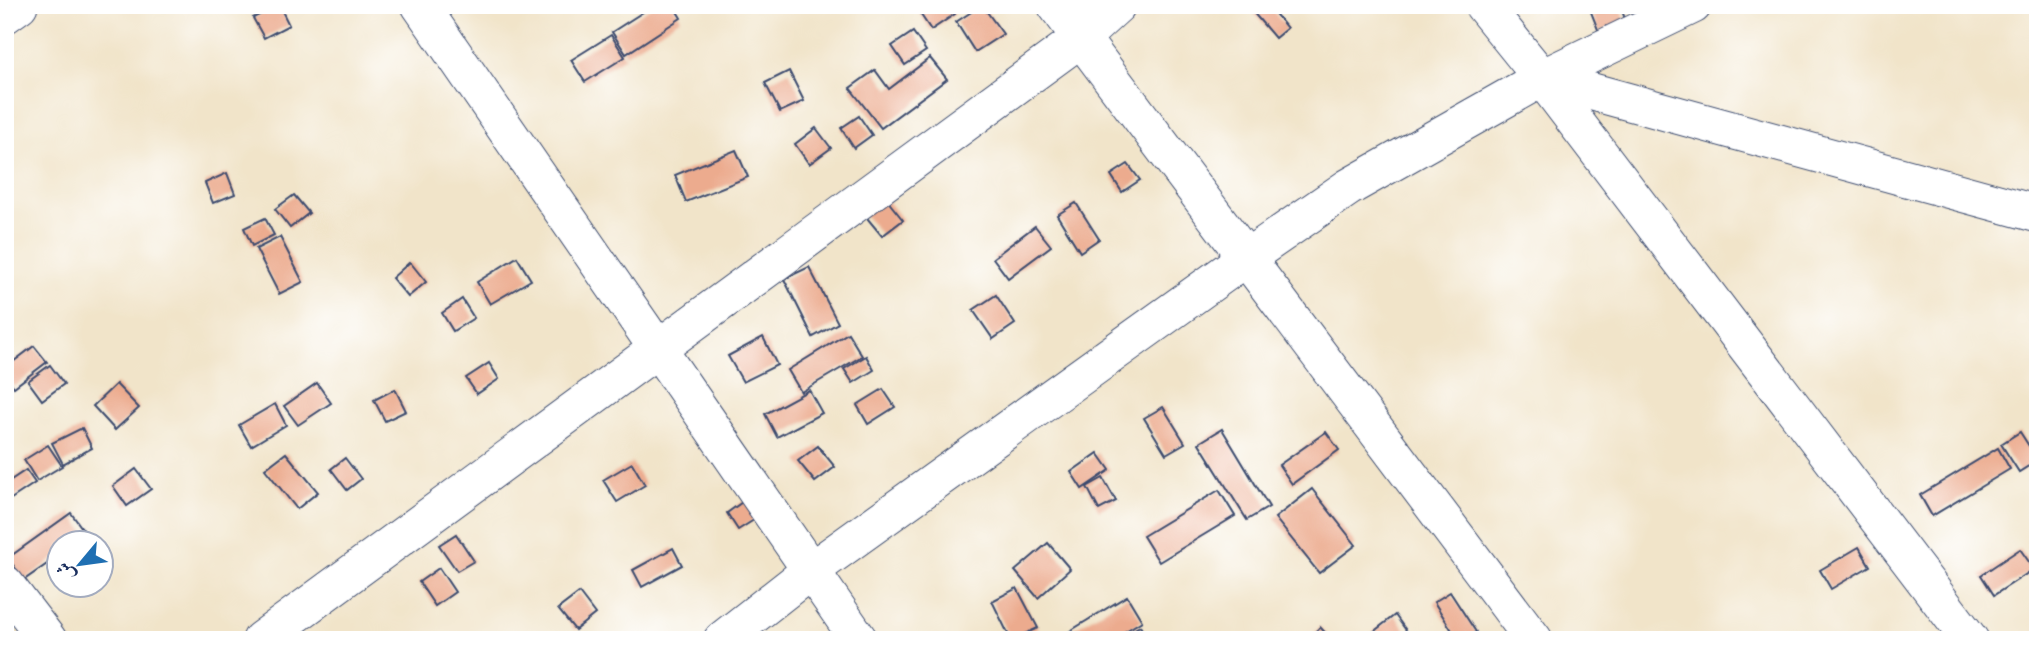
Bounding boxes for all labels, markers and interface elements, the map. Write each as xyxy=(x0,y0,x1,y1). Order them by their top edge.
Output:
north arrow xyxy=(46,530,116,600)
text: ش xyxy=(50,558,81,586)

